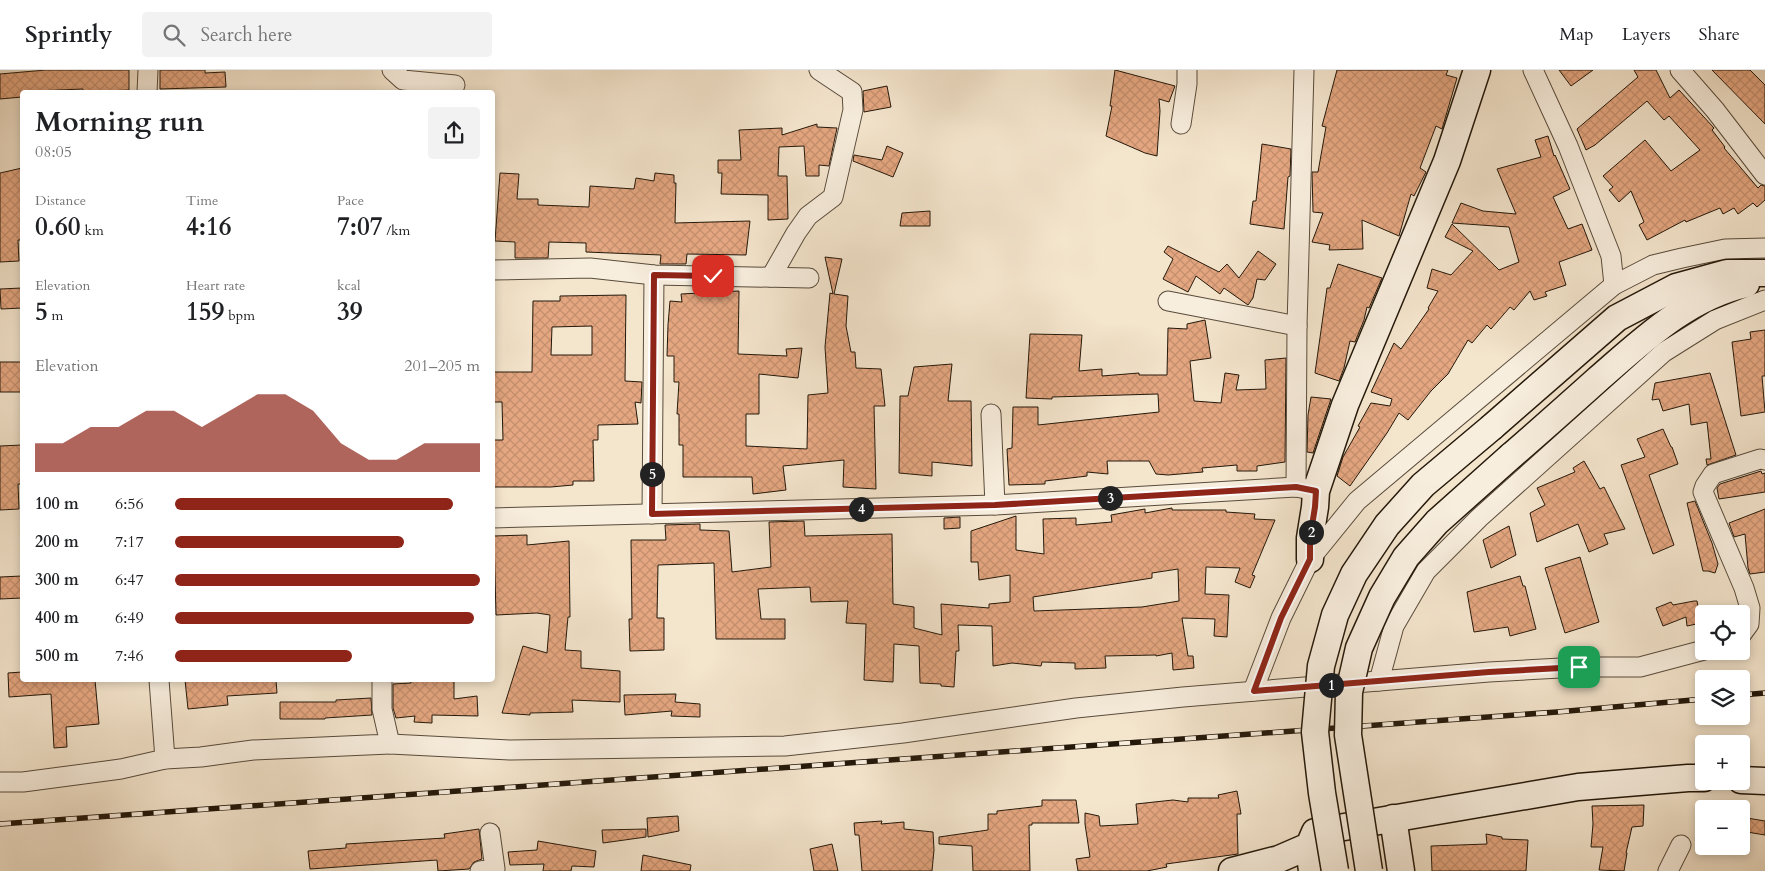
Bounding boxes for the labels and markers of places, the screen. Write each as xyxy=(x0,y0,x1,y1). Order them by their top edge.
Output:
pin xyxy=(692,255,734,297)
pin: 5 xyxy=(640,462,664,486)
pin: 3 xyxy=(1098,486,1122,510)
pin: 4 xyxy=(848,496,874,522)
pin: 2 xyxy=(1298,520,1324,544)
pin xyxy=(1558,646,1600,688)
pin: 1 xyxy=(1318,672,1344,698)

